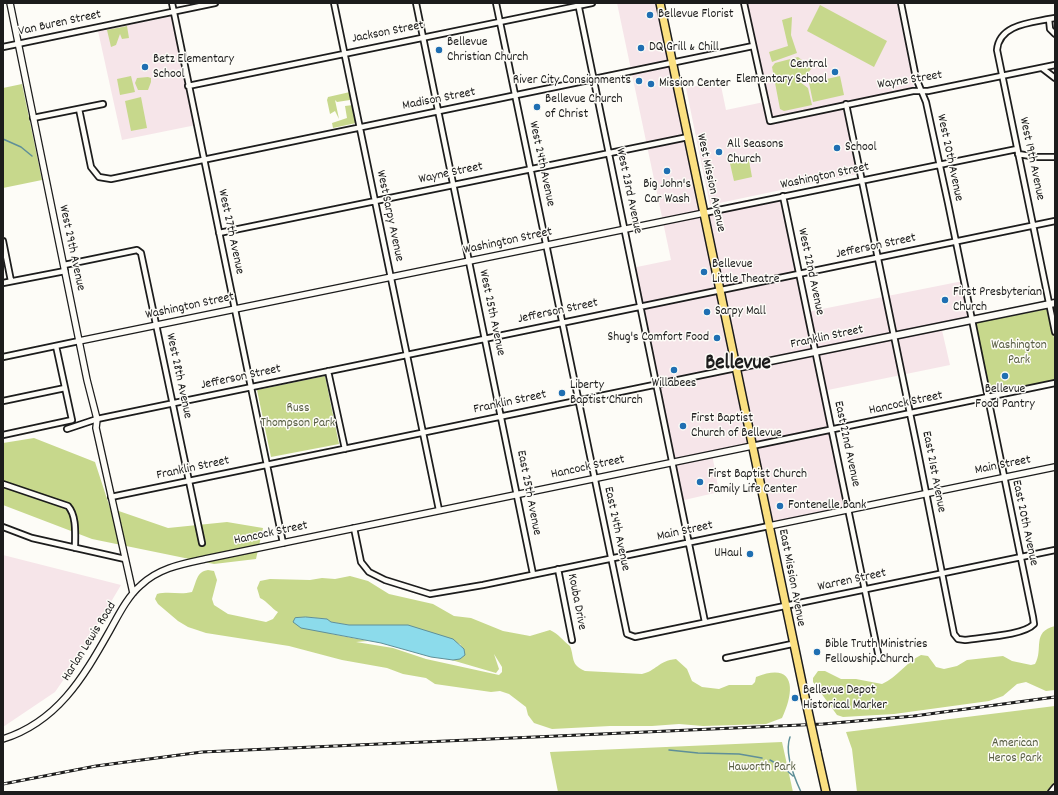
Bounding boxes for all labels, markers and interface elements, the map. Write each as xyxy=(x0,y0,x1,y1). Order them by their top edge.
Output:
place label: Bellevue Florist xyxy=(658,7,734,23)
street label: Van Buren Street xyxy=(17,8,103,40)
marker: Bellevue Florist xyxy=(645,10,655,20)
street label: Jackson Street xyxy=(351,18,425,48)
place label: Bellevue Christian Church xyxy=(447,35,528,66)
place label: DQ Grill & Chill xyxy=(649,40,719,56)
marker: DQ Grill & Chill xyxy=(636,43,646,53)
marker: Bellevue Christian Church xyxy=(434,45,444,55)
place label: Betz Elementary School xyxy=(153,52,234,83)
place label: Central Elementary School xyxy=(736,57,827,88)
marker: Betz Elementary School xyxy=(140,62,150,72)
marker: Central Elementary School xyxy=(830,67,840,77)
street label: Wayne Street xyxy=(877,68,943,94)
place label: River City Consignments xyxy=(513,73,631,89)
marker: River City Consignments xyxy=(634,76,644,86)
place label: Mission Center xyxy=(659,76,731,92)
marker: Mission Center xyxy=(646,79,656,89)
street label: Madison Street xyxy=(401,85,477,115)
place label: Bellevue Church of Christ xyxy=(545,92,622,123)
marker: Bellevue Church of Christ xyxy=(532,102,542,112)
street label: West 20th Avenue xyxy=(932,113,966,203)
street label: West 19th Avenue xyxy=(1015,116,1047,202)
street label: West 24th Avenue xyxy=(524,120,558,208)
street label: West Mission Avenue xyxy=(692,132,728,234)
place label: All Seasons Church xyxy=(727,137,784,168)
place label: School xyxy=(845,140,877,156)
marker: School xyxy=(832,143,842,153)
street label: West 23rd Avenue xyxy=(611,147,645,235)
marker: All Seasons Church xyxy=(714,147,724,157)
street label: Wayne Street xyxy=(418,160,484,188)
street label: Washington Street xyxy=(779,160,871,194)
marker: Big John's Car Wash xyxy=(662,166,672,176)
street label: West Sarpy Avenue xyxy=(372,169,406,263)
place label: Big John's Car Wash xyxy=(643,177,691,208)
street label: West 27th Avenue xyxy=(213,188,247,276)
street label: West 29th Avenue xyxy=(54,204,88,292)
street label: Washington Street xyxy=(462,225,554,259)
street label: West 22nd Avenue xyxy=(793,227,827,317)
street label: Jefferson Street xyxy=(834,231,918,263)
place label: Bellevue Little Theatre xyxy=(712,257,779,288)
marker: Bellevue Little Theatre xyxy=(699,267,709,277)
street label: West 25th Avenue xyxy=(474,269,508,357)
place label: First Presbyterian Church xyxy=(953,285,1042,316)
street label: Washington Street xyxy=(144,290,236,324)
marker: First Presbyterian Church xyxy=(940,295,950,305)
street label: Jefferson Street xyxy=(516,296,600,328)
place label: Sarpy Mall xyxy=(715,304,766,320)
marker: Sarpy Mall xyxy=(702,307,712,317)
street label: Franklin Street xyxy=(789,323,865,353)
place label: Shug's Comfort Food xyxy=(607,330,709,346)
street label: West 28th Avenue xyxy=(161,332,195,420)
marker: Shug's Comfort Food xyxy=(712,333,722,343)
park label: Washington Park xyxy=(991,338,1047,369)
district label: Bellevue xyxy=(705,352,771,378)
street label: Jefferson Street xyxy=(199,362,283,394)
marker: Willabees xyxy=(669,365,679,375)
marker: Bellevue Food Pantry xyxy=(1000,371,1010,381)
place label: Willabees xyxy=(652,376,696,392)
place label: Liberty Baptist Church xyxy=(570,378,643,409)
place label: Bellevue Food Pantry xyxy=(975,382,1035,413)
street label: Franklin Street xyxy=(472,388,548,418)
marker: Liberty Baptist Church xyxy=(557,388,567,398)
street label: Hancock Street xyxy=(868,389,944,419)
street label: East 22nd Avenue xyxy=(829,400,863,488)
park label: Russ Thompson Park xyxy=(261,401,335,432)
place label: First Baptist Church of Bellevue xyxy=(691,411,782,442)
marker: First Baptist Church of Bellevue xyxy=(678,421,688,431)
street label: East 21st Avenue xyxy=(917,430,949,514)
street label: East 25th Avenue xyxy=(512,449,544,537)
street label: Hancock Street xyxy=(550,453,626,483)
street label: Main Street xyxy=(974,453,1032,479)
street label: Franklin Street xyxy=(155,454,231,484)
place label: First Baptist Church Family Life Center xyxy=(708,467,807,498)
marker: First Baptist Church Family Life Center xyxy=(695,477,705,487)
street label: East 20th Avenue xyxy=(1007,479,1041,567)
street label: East 24th Avenue xyxy=(599,486,633,572)
place label: Fontenelle Bank xyxy=(788,498,866,514)
marker: Fontenelle Bank xyxy=(775,501,785,511)
street label: Main Street xyxy=(656,518,714,546)
street label: Hancock Street xyxy=(233,519,309,549)
street label: East Mission Avenue xyxy=(774,528,808,628)
place label: UHaul xyxy=(714,546,742,562)
marker: UHaul xyxy=(745,549,755,559)
street label: Warren Street xyxy=(816,566,888,596)
street label: Kouba Drive xyxy=(563,572,589,632)
street label: Harlan Lewis Road xyxy=(59,600,121,684)
place label: Bible Truth Ministries Fellowship Church xyxy=(825,637,927,668)
marker: Bible Truth Ministries Fellowship Church xyxy=(812,647,822,657)
place label: Bellevue Depot Historical Marker xyxy=(803,683,887,714)
marker: Bellevue Depot Historical Marker xyxy=(790,693,800,703)
park label: American Heros Park xyxy=(988,736,1042,767)
park label: Haworth Park xyxy=(728,760,796,776)

